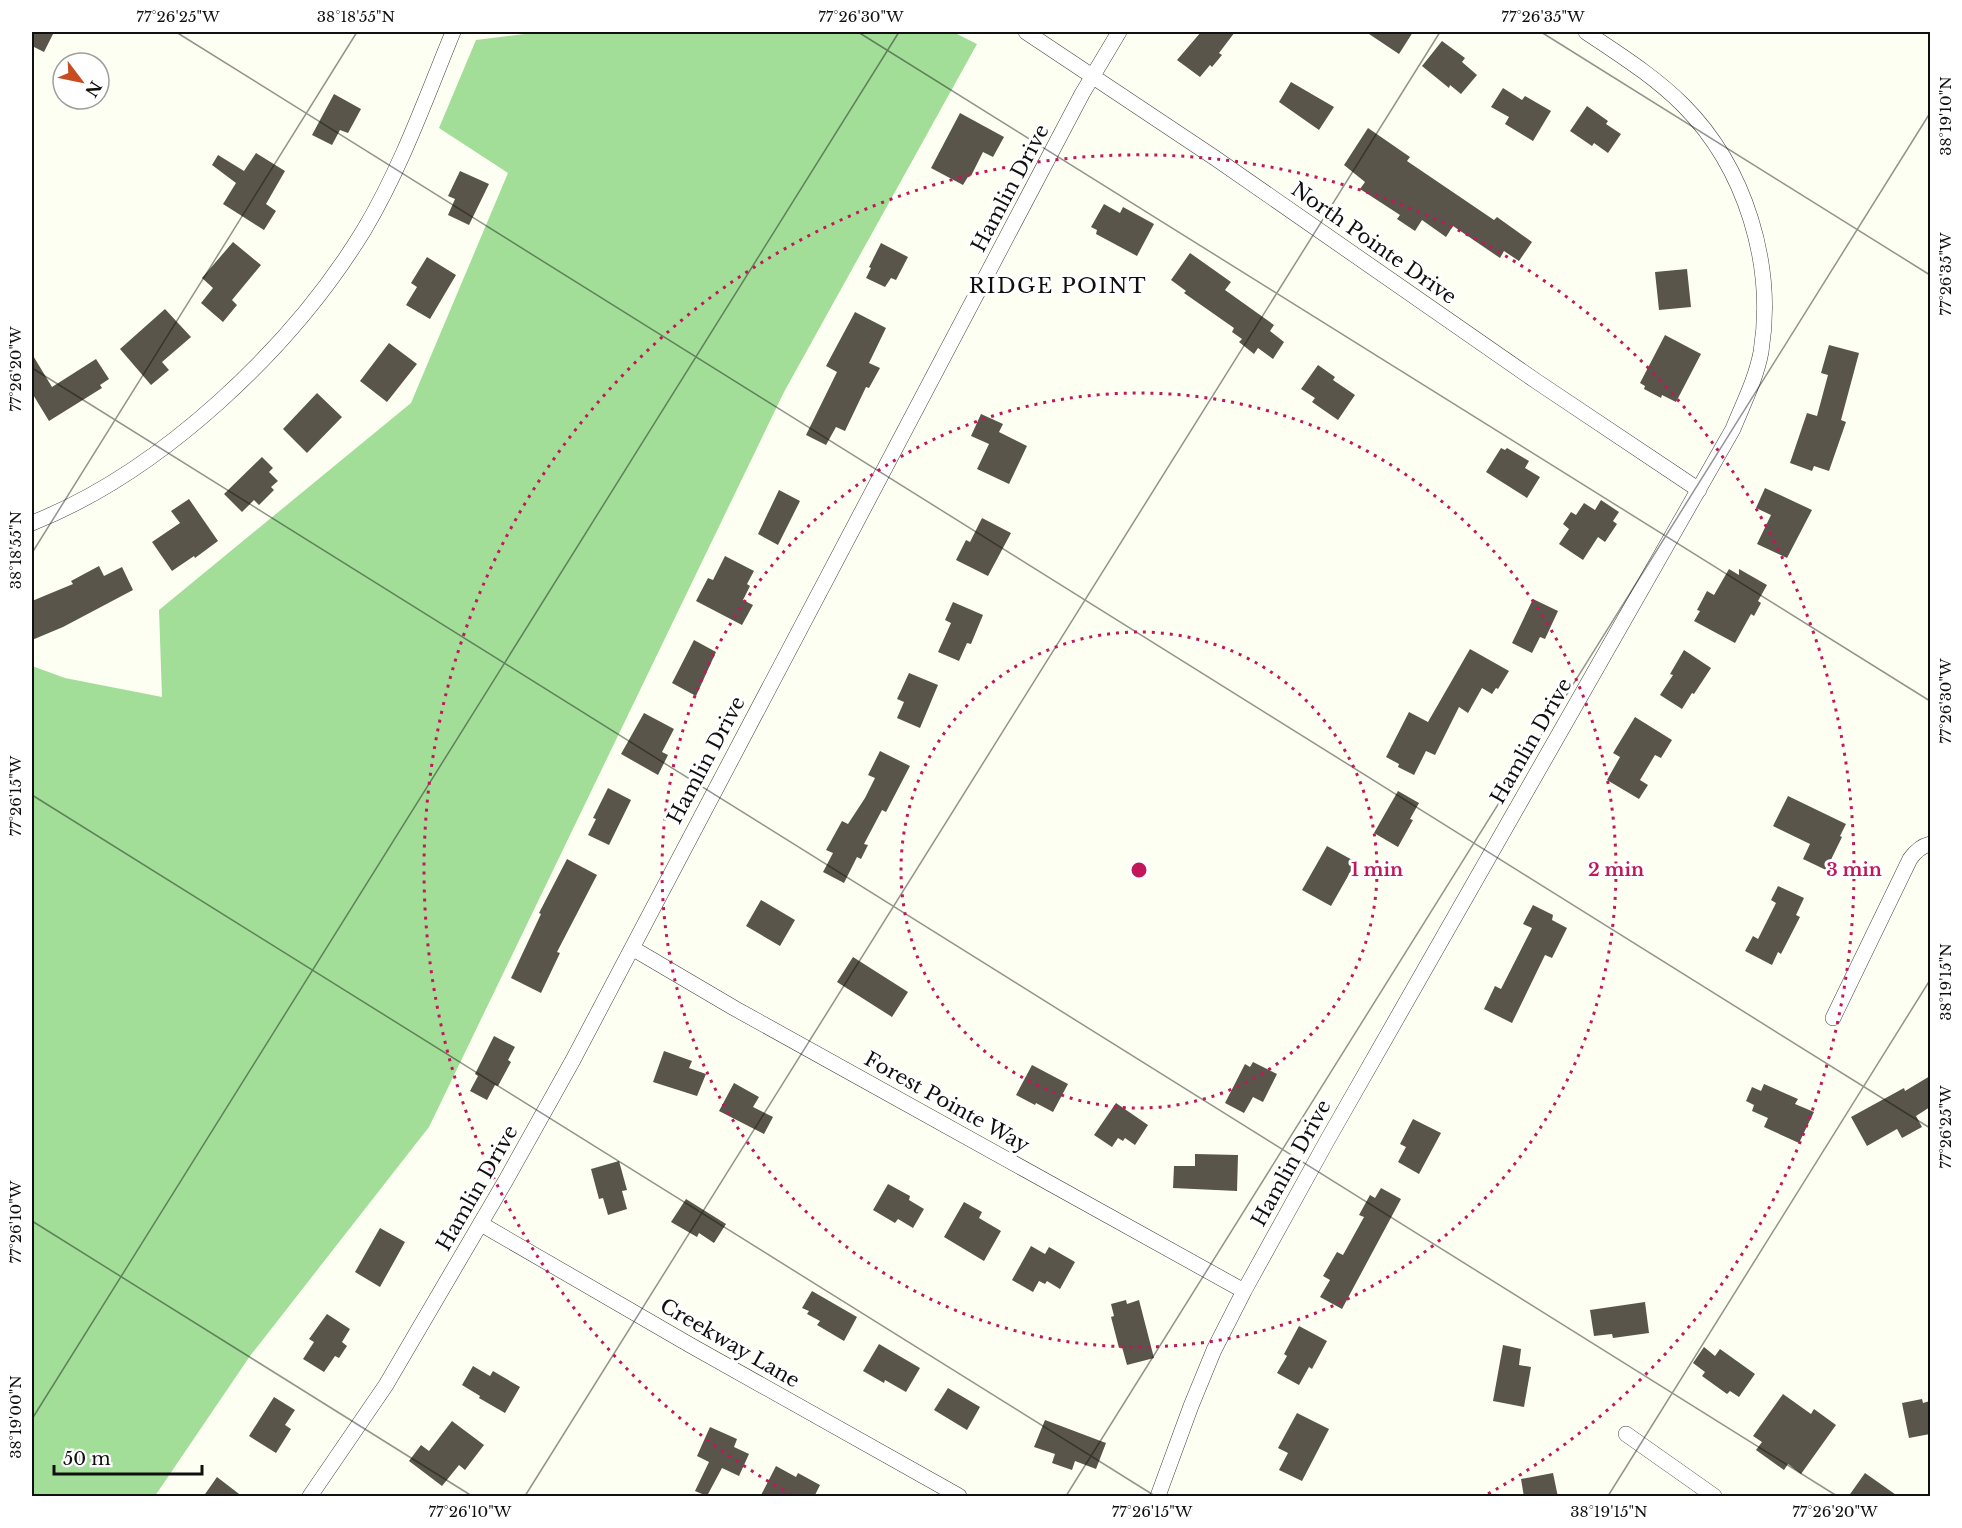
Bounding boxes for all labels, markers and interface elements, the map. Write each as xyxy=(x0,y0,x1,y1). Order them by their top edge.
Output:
text: 77°26'25"W xyxy=(136,7,220,26)
text: 38°18'55"N xyxy=(317,7,395,26)
text: 77°26'30"W xyxy=(818,7,904,26)
text: 77°26'35"W xyxy=(1501,7,1585,26)
north arrow xyxy=(51,51,111,111)
text: 38°19'10"N xyxy=(1936,76,1955,156)
text: N xyxy=(81,77,106,101)
street label: Hamlin Drive xyxy=(966,120,1054,256)
street label: North Pointe Drive xyxy=(1287,177,1461,309)
text: 77°26'35"W xyxy=(1936,232,1955,316)
district label: RIDGE POINT xyxy=(969,273,1147,299)
text: 77°26'20"W xyxy=(6,326,25,412)
text: 38°18'55"N xyxy=(6,511,25,589)
text: 77°26'30"W xyxy=(1936,658,1955,744)
street label: Hamlin Drive xyxy=(1485,674,1577,808)
street label: Hamlin Drive xyxy=(662,692,750,828)
text: 77°26'15"W xyxy=(6,755,25,836)
text: 1 min xyxy=(1351,859,1403,881)
text: 2 min xyxy=(1588,859,1644,881)
text: 3 min xyxy=(1826,859,1882,881)
centre of rings xyxy=(1129,860,1149,880)
text: 38°19'15"N xyxy=(1936,943,1955,1021)
street label: Forest Pointe Way xyxy=(860,1047,1034,1157)
text: 77°26'25"W xyxy=(1936,1085,1955,1169)
street label: Hamlin Drive xyxy=(1246,1096,1336,1230)
street label: Hamlin Drive xyxy=(431,1121,523,1255)
text: 77°26'10"W xyxy=(6,1180,25,1263)
street label: Creekway Lane xyxy=(656,1293,804,1393)
text: 38°19'00"N xyxy=(6,1375,25,1459)
scale bar xyxy=(54,1438,202,1476)
text: 50 m xyxy=(63,1448,111,1470)
text: 77°26'10"W xyxy=(429,1502,512,1521)
text: 77°26'15"W xyxy=(1112,1502,1193,1521)
text: 38°19'15"N xyxy=(1570,1502,1648,1521)
text: 77°26'20"W xyxy=(1792,1502,1878,1521)

